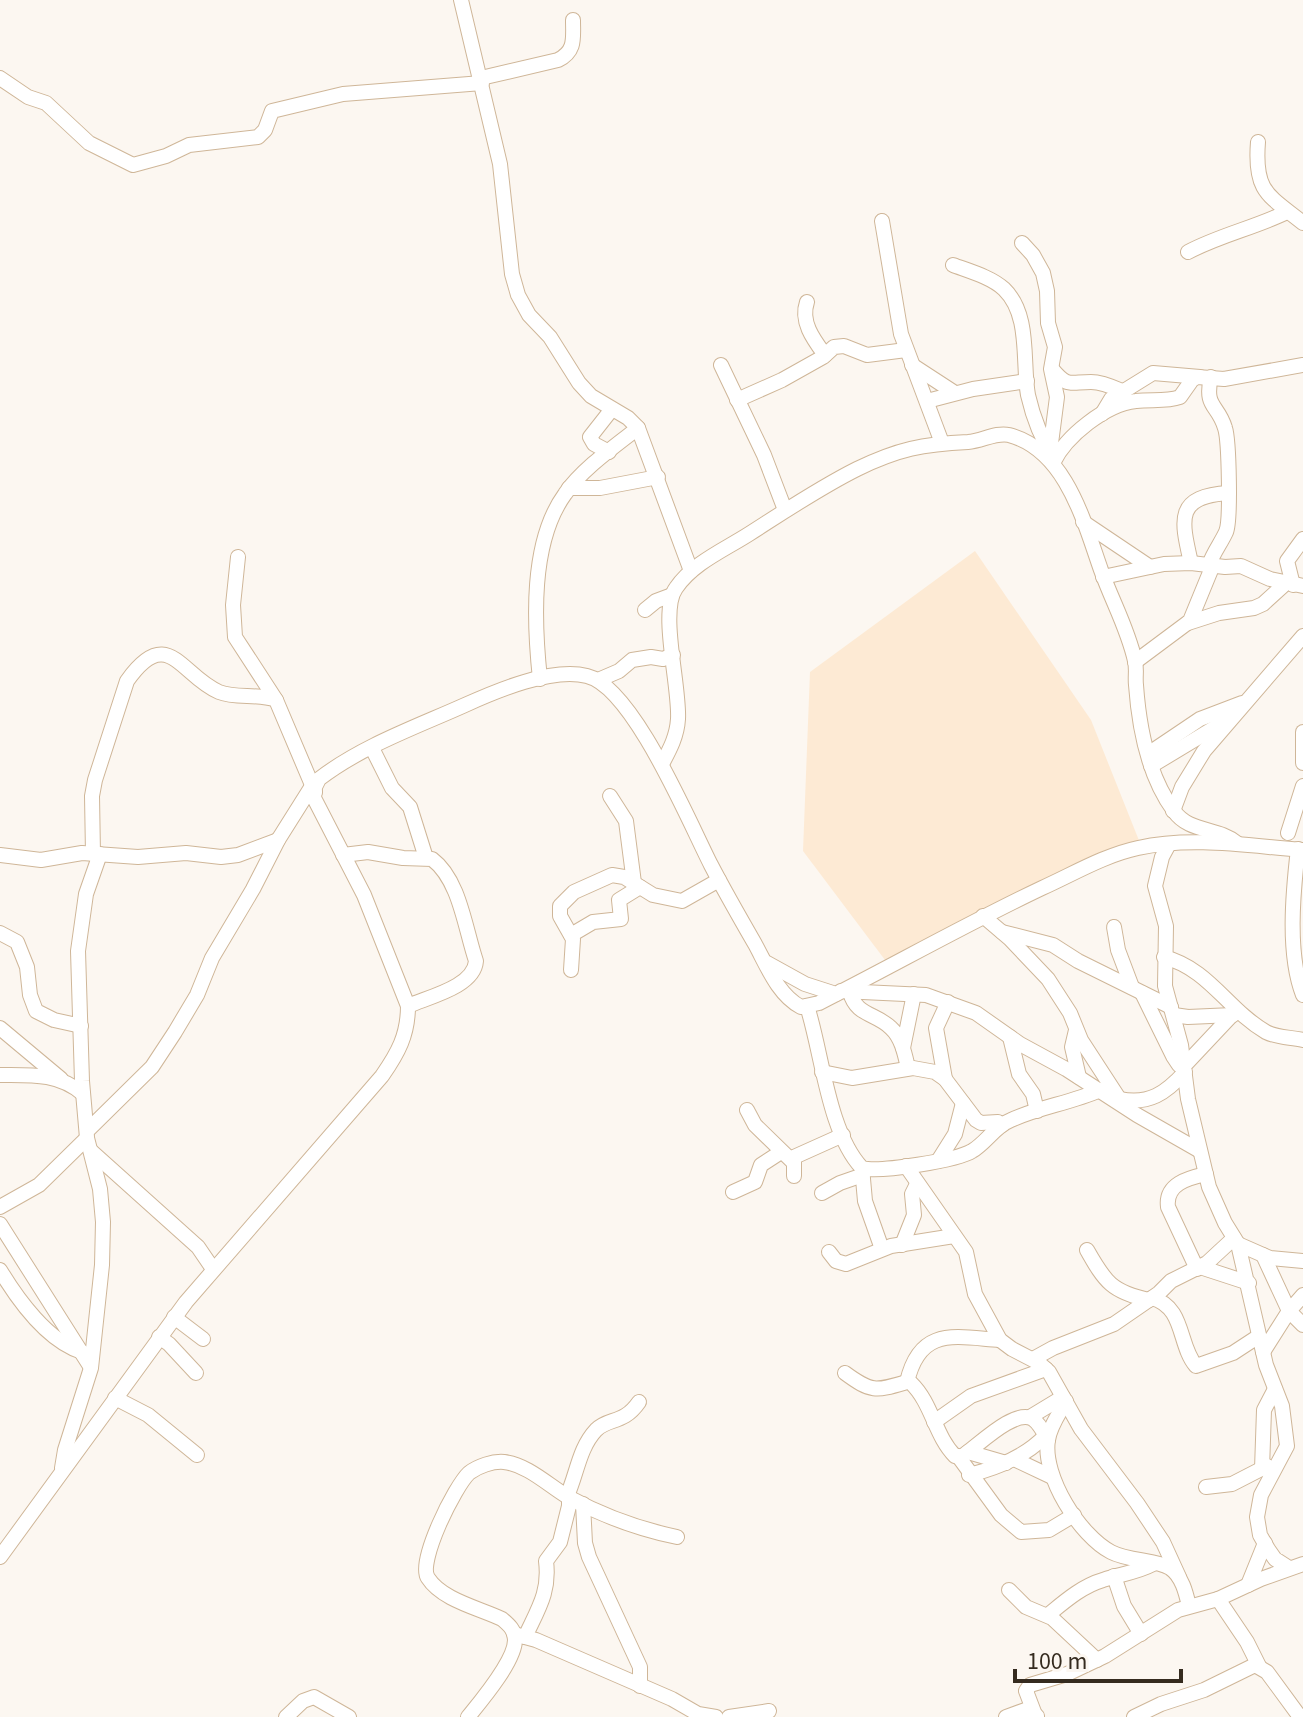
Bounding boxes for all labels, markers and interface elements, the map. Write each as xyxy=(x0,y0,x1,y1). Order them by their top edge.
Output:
scale bar xyxy=(1015,1633,1181,1683)
text: 100 m xyxy=(1027,1644,1087,1679)

